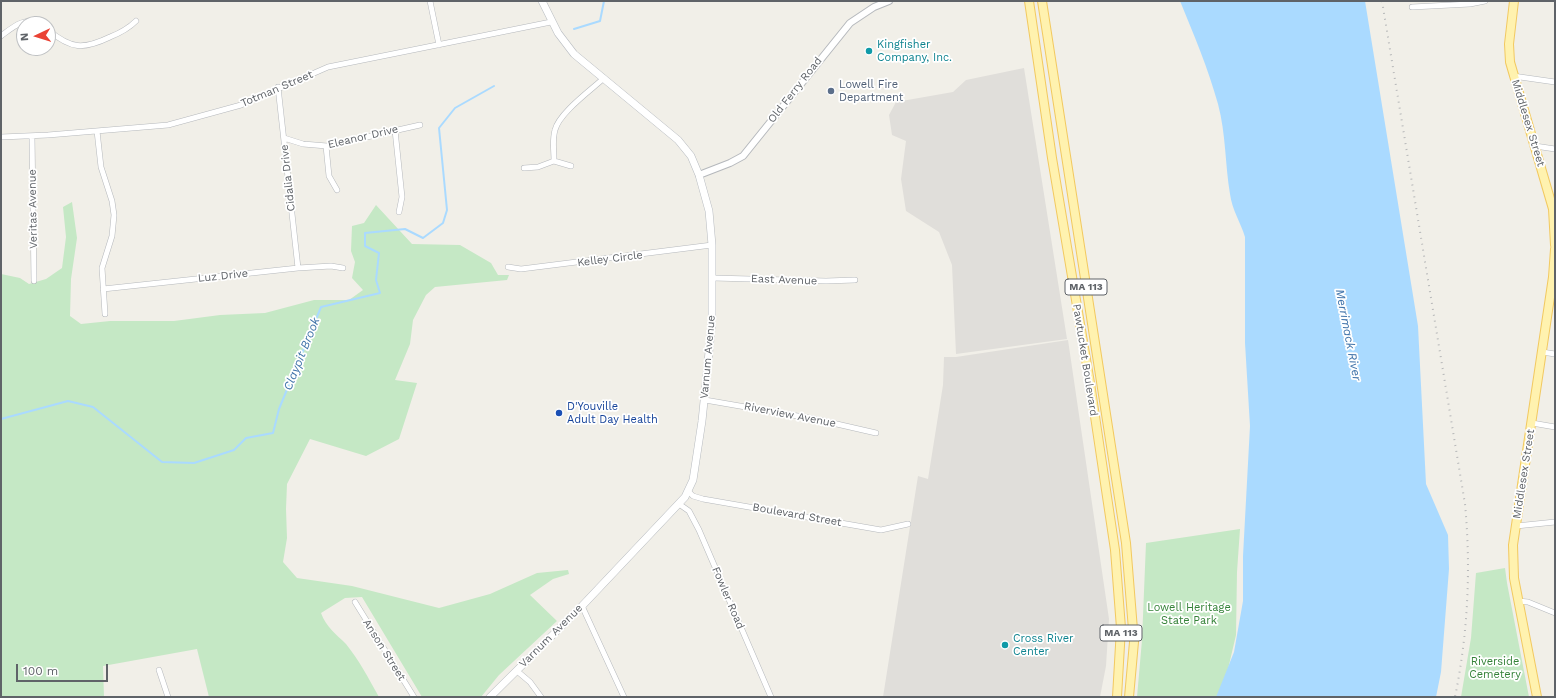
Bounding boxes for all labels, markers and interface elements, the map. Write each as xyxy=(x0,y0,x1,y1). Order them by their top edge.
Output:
north arrow xyxy=(16,16,56,56)
text: N xyxy=(18,32,31,41)
place label: Kingfisher Company, Inc. xyxy=(877,38,952,64)
marker: Kingfisher Company, Inc. xyxy=(864,46,874,56)
street label: Old Ferry Road xyxy=(765,54,825,126)
street label: Totman Street xyxy=(239,68,315,110)
place label: Lowell Fire Department xyxy=(839,78,903,104)
street label: Middlesex Street xyxy=(1508,78,1548,168)
marker: Lowell Fire Department xyxy=(826,86,836,96)
street label: Eleanor Drive xyxy=(326,122,400,152)
street label: Cidalia Drive xyxy=(278,144,298,212)
street label: Veritas Avenue xyxy=(26,169,40,249)
street label: Kelley Circle xyxy=(576,248,644,270)
street label: Luz Drive xyxy=(197,267,249,285)
street label: East Avenue xyxy=(751,272,817,288)
road number: MA 113 xyxy=(1065,279,1107,295)
water label: Merrimack River xyxy=(1332,288,1364,382)
street label: Pawtucket Boulevard xyxy=(1070,303,1100,417)
water label: Claypit Brook xyxy=(281,315,323,393)
street label: Varnum Avenue xyxy=(698,315,718,399)
place label: D'Youville Adult Day Health xyxy=(567,400,658,426)
street label: Riverview Avenue xyxy=(743,400,837,430)
marker: D'Youville Adult Day Health xyxy=(554,408,564,418)
street label: Middlesex Street xyxy=(1510,428,1538,520)
street label: Boulevard Street xyxy=(752,501,842,529)
street label: Fowler Road xyxy=(709,565,747,631)
park label: Lowell Heritage State Park xyxy=(1147,601,1231,627)
street label: Varnum Avenue xyxy=(517,602,585,670)
street label: Anson Street xyxy=(360,617,408,683)
road number: MA 113 xyxy=(1100,625,1142,641)
place label: Cross River Center xyxy=(1013,632,1074,658)
marker: Cross River Center xyxy=(1000,640,1010,650)
park label: Riverside Cemetery xyxy=(1469,655,1521,681)
scale bar xyxy=(18,656,110,682)
text: 100 m xyxy=(23,664,58,678)

